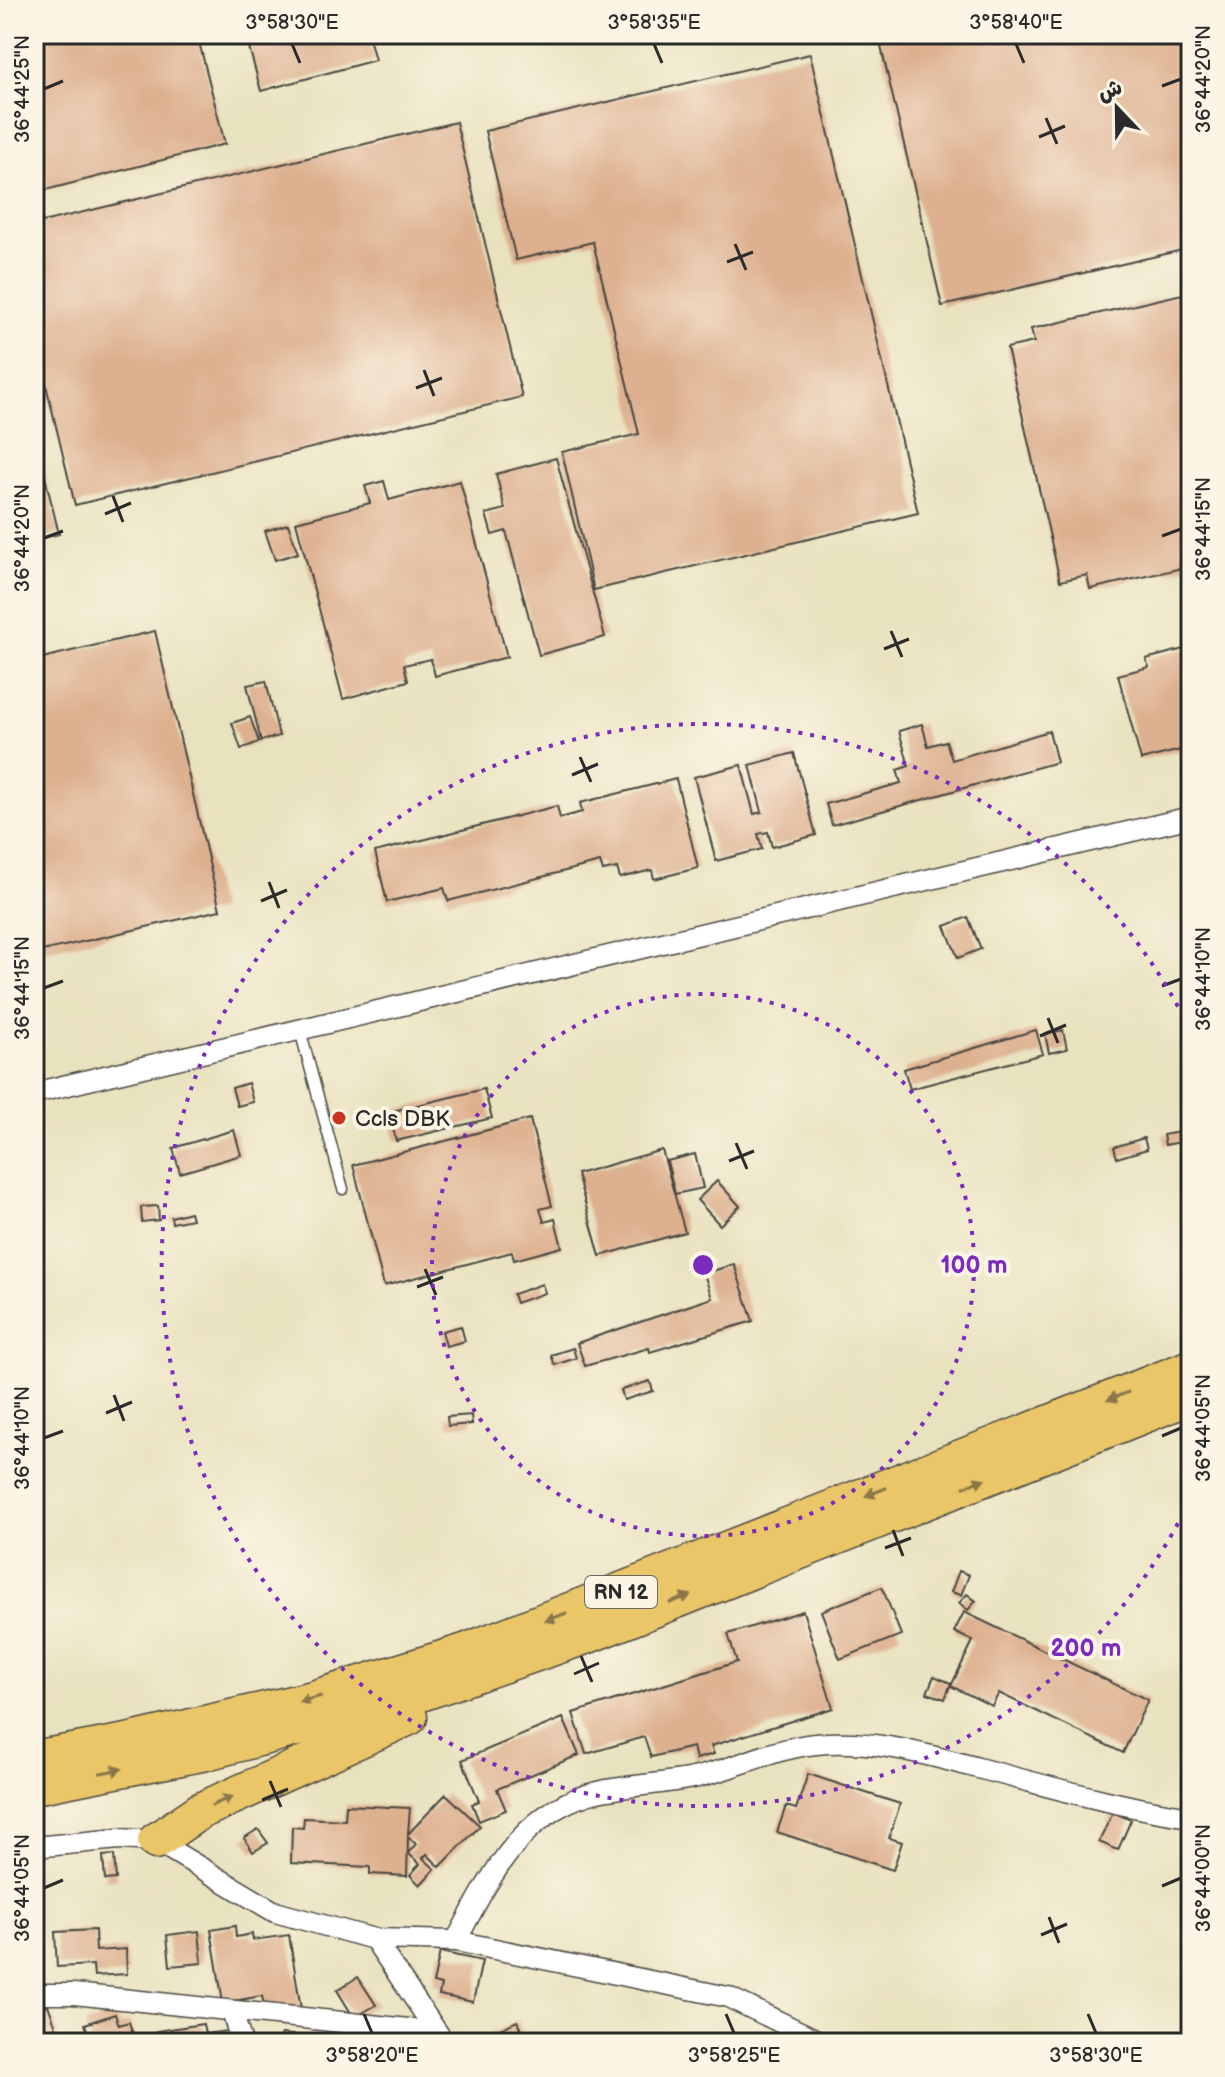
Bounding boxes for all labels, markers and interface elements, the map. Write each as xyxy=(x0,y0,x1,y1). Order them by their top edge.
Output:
text: 3°58'30"E xyxy=(245,11,339,35)
text: 3°58'35"E xyxy=(607,11,701,35)
text: 3°58'40"E xyxy=(969,11,1063,35)
text: 36°44'20"N xyxy=(1192,25,1216,133)
text: 36°44'25"N xyxy=(11,35,35,143)
north arrow xyxy=(1077,68,1157,148)
text: ش xyxy=(1094,74,1126,108)
text: 36°44'15"N xyxy=(1192,477,1216,581)
text: 36°44'20"N xyxy=(11,484,35,592)
text: 36°44'10"N xyxy=(1192,927,1216,1031)
text: 36°44'15"N xyxy=(11,936,35,1040)
place label: Ccls DBK xyxy=(355,1106,450,1133)
marker: Ccls DBK xyxy=(330,1109,348,1127)
centre of rings xyxy=(689,1251,717,1279)
text: 100 m xyxy=(941,1251,1007,1280)
text: 36°44'05"N xyxy=(1192,1374,1216,1482)
text: 36°44'10"N xyxy=(11,1386,35,1490)
one-way arrow xyxy=(1106,1390,1130,1403)
one-way arrow xyxy=(962,1476,986,1489)
one-way arrow xyxy=(864,1486,888,1499)
road number: RN 12 xyxy=(585,1576,657,1608)
one-way arrow xyxy=(668,1592,692,1605)
one-way arrow xyxy=(544,1611,568,1624)
text: 200 m xyxy=(1051,1634,1121,1663)
one-way arrow xyxy=(297,1694,322,1706)
one-way arrow xyxy=(98,1765,123,1777)
one-way arrow xyxy=(210,1795,234,1808)
text: 36°44'00"N xyxy=(1192,1824,1216,1932)
text: 36°44'05"N xyxy=(11,1834,35,1942)
text: 3°58'20"E xyxy=(326,2044,418,2068)
text: 3°58'25"E xyxy=(688,2044,780,2068)
text: 3°58'30"E xyxy=(1049,2044,1143,2068)

